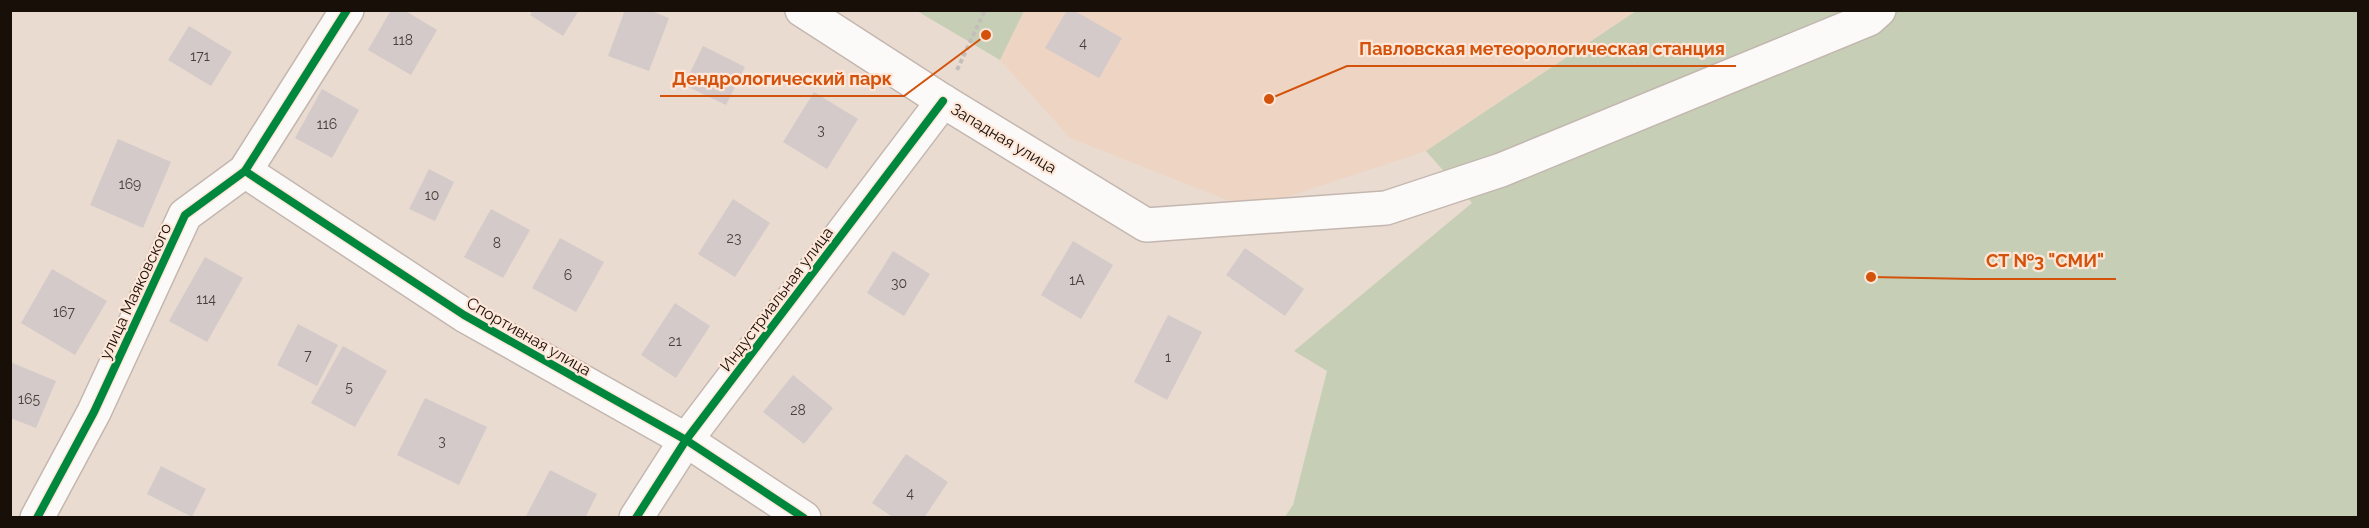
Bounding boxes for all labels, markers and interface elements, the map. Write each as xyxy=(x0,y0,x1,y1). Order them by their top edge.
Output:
callout: Павловская метеорологическая станция xyxy=(1347,30,1736,66)
house number: 118 xyxy=(393,32,413,48)
house number: 4 xyxy=(1079,35,1087,51)
text: Павловская метеорологическая станция xyxy=(1359,38,1725,59)
house number: 171 xyxy=(190,48,210,64)
callout: Дендрологический парк xyxy=(660,60,904,96)
text: Дендрологический парк xyxy=(672,68,892,89)
street label: Западная улица xyxy=(948,99,1060,177)
house number: 116 xyxy=(317,116,337,132)
house number: 3 xyxy=(817,122,825,138)
house number: 169 xyxy=(119,176,141,192)
house number: 10 xyxy=(425,187,439,203)
street label: улица Маяковского xyxy=(95,220,175,363)
street label: Индустриальная улица xyxy=(716,223,837,375)
house number: 23 xyxy=(727,230,741,246)
house number: 8 xyxy=(493,235,501,251)
callout: СТ №3 "СМИ" xyxy=(1973,243,2116,279)
text: СТ №3 "СМИ" xyxy=(1986,250,2104,271)
house number: 6 xyxy=(564,267,572,283)
house number: 1А xyxy=(1069,272,1085,288)
house number: 30 xyxy=(891,275,907,291)
house number: 114 xyxy=(196,291,216,307)
street label: Спортивная улица xyxy=(463,293,594,380)
house number: 167 xyxy=(53,304,75,320)
house number: 21 xyxy=(668,333,682,349)
house number: 7 xyxy=(304,347,312,363)
house number: 1 xyxy=(1165,349,1171,365)
house number: 5 xyxy=(345,379,353,395)
house number: 165 xyxy=(18,391,40,407)
house number: 28 xyxy=(790,402,806,418)
house number: 3 xyxy=(438,433,446,449)
house number: 4 xyxy=(906,485,914,501)

